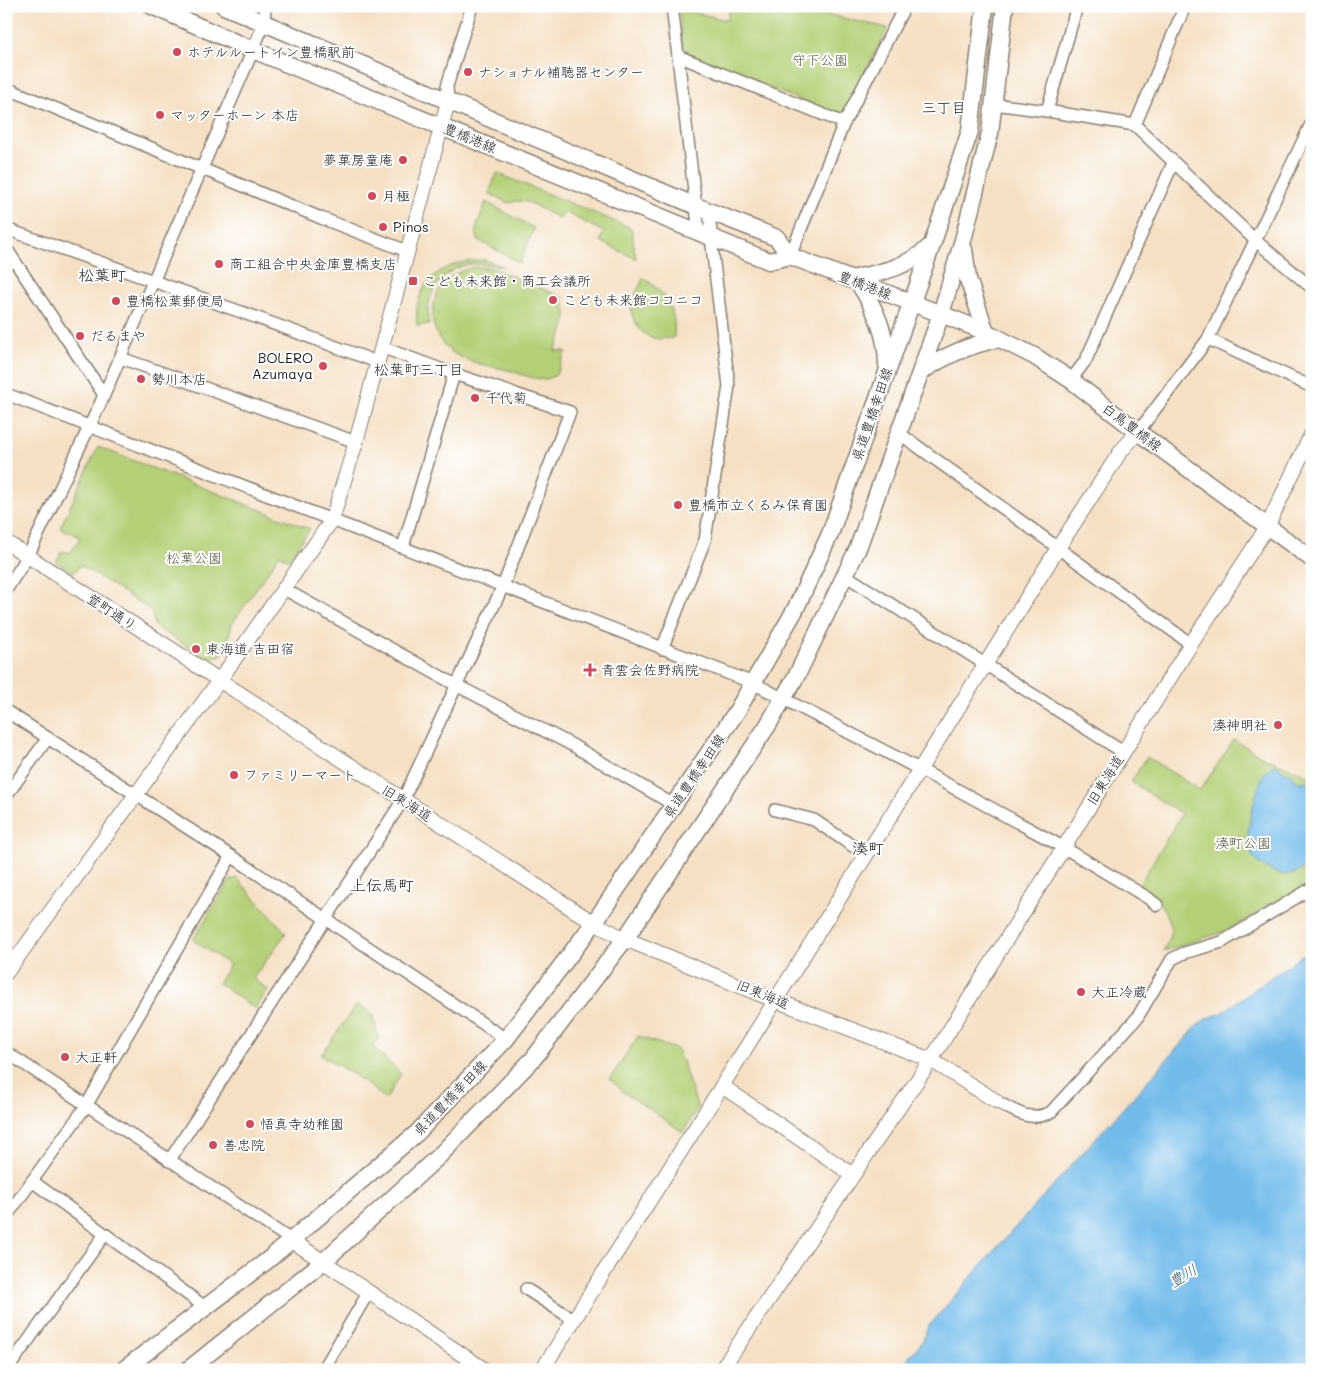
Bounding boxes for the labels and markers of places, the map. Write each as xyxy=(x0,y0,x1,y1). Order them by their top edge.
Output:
place label: ホテルルートイン豊橋駅前 xyxy=(187,42,355,61)
marker: ホテルルートイン豊橋駅前 xyxy=(171,46,183,58)
place label: ナショナル補聴器センター xyxy=(478,62,644,81)
marker: ナショナル補聴器センター xyxy=(462,66,474,78)
place label: マッターホーン 本店 xyxy=(170,105,299,124)
marker: マッターホーン 本店 xyxy=(154,109,166,121)
place label: 夢菓房童庵 xyxy=(323,150,393,169)
marker: 夢菓房童庵 xyxy=(397,154,409,166)
place label: 月極 xyxy=(382,186,410,205)
marker: 月極 xyxy=(366,190,378,202)
place label: Pinos xyxy=(393,217,429,236)
marker: Pinos xyxy=(377,221,389,233)
place label: 商工組合中央金庫豊橋支店 xyxy=(229,254,397,273)
marker: 商工組合中央金庫豊橋支店 xyxy=(213,258,225,270)
place label: こども未来館・商工会議所 xyxy=(423,271,591,290)
marker: こども未来館・商工会議所 xyxy=(407,275,419,287)
place label: こども未来館ココニコ xyxy=(563,290,703,309)
place label: 豊橋松葉郵便局 xyxy=(126,291,224,310)
marker: こども未来館ココニコ xyxy=(547,294,559,306)
marker: 豊橋松葉郵便局 xyxy=(110,295,122,307)
place label: だるまや xyxy=(90,326,146,345)
marker: だるまや xyxy=(74,330,86,342)
place label: BOLERO Azumaya xyxy=(252,348,313,383)
marker: BOLERO Azumaya xyxy=(317,360,329,372)
place label: 勢川本店 xyxy=(151,369,207,388)
marker: 勢川本店 xyxy=(135,373,147,385)
place label: 千代菊 xyxy=(485,388,527,407)
marker: 千代菊 xyxy=(469,392,481,404)
place label: 豊橋市立くるみ保育園 xyxy=(688,495,828,514)
marker: 豊橋市立くるみ保育園 xyxy=(672,499,684,511)
place label: 東海道 吉田宿 xyxy=(206,639,294,658)
marker: 東海道 吉田宿 xyxy=(190,643,202,655)
place label: 青雲会佐野病院 xyxy=(601,660,699,679)
marker: 青雲会佐野病院 xyxy=(583,663,597,677)
place label: 湊神明社 xyxy=(1212,715,1268,734)
marker: 湊神明社 xyxy=(1272,719,1284,731)
place label: ファミリーマート xyxy=(244,765,356,784)
marker: ファミリーマート xyxy=(228,769,240,781)
place label: 大正冷蔵 xyxy=(1091,982,1147,1001)
marker: 大正冷蔵 xyxy=(1075,986,1087,998)
place label: 大正軒 xyxy=(75,1047,117,1066)
marker: 大正軒 xyxy=(59,1051,71,1063)
place label: 悟真寺幼稚園 xyxy=(260,1114,344,1133)
marker: 悟真寺幼稚園 xyxy=(244,1118,256,1130)
place label: 善忠院 xyxy=(223,1135,265,1154)
marker: 善忠院 xyxy=(207,1139,219,1151)

